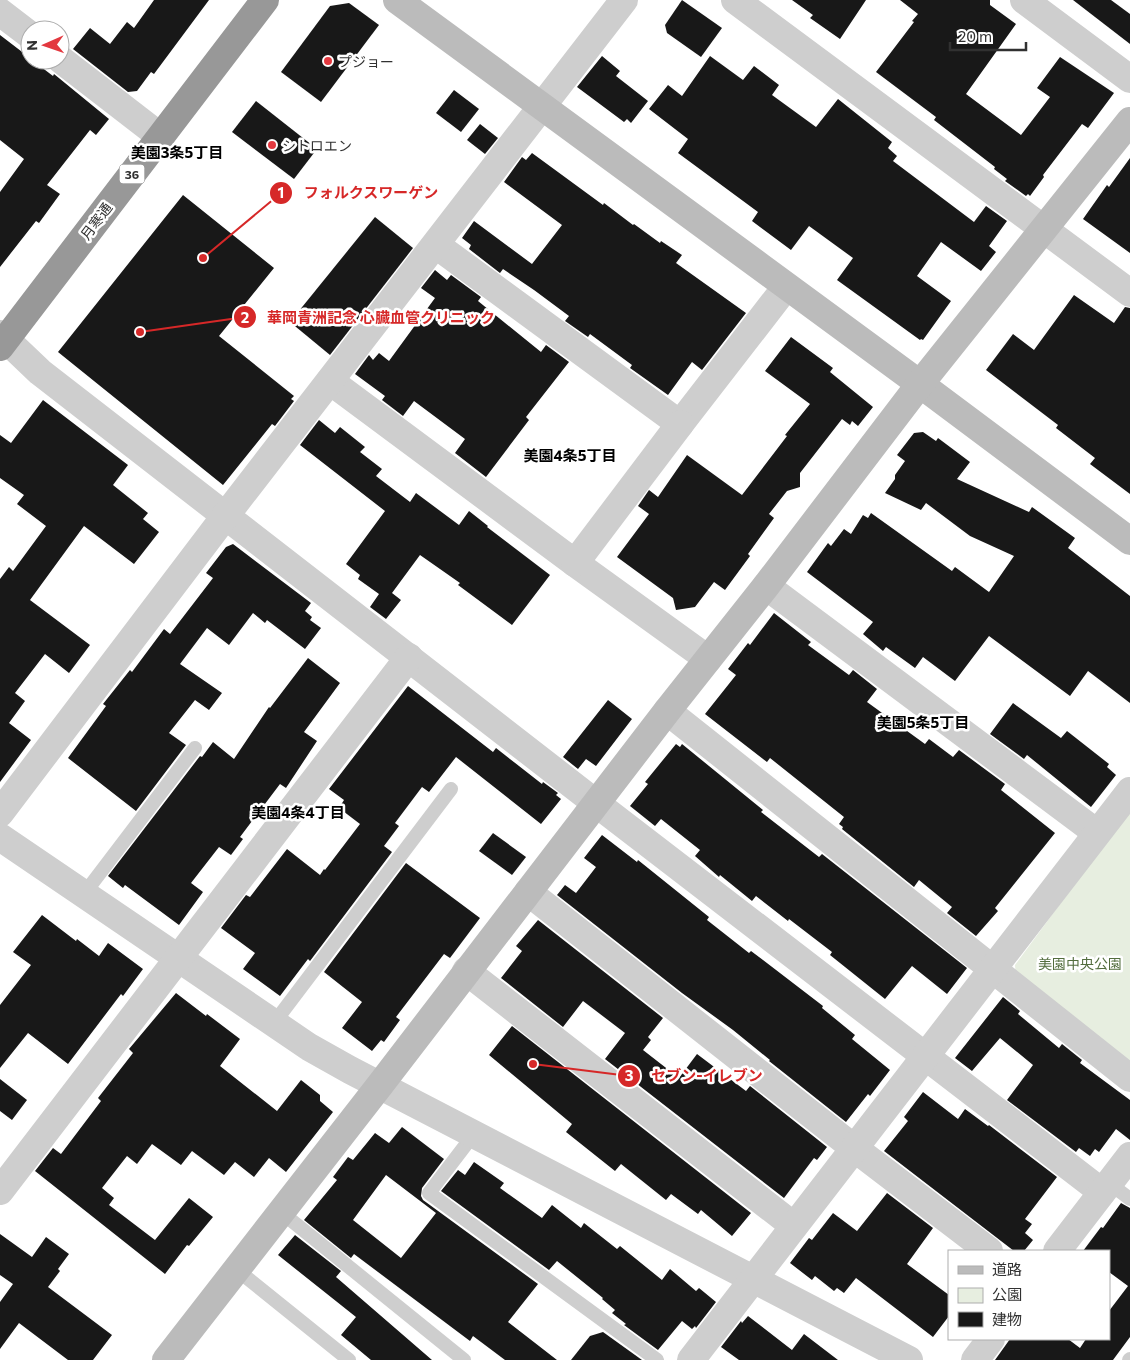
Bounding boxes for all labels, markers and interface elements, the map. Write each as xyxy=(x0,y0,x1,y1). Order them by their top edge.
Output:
north arrow xyxy=(20,20,70,70)
scale bar xyxy=(950,20,1026,52)
text: 20 m xyxy=(958,27,992,45)
text: N xyxy=(23,40,40,51)
place label: プジョー xyxy=(338,53,394,70)
marker: プジョー xyxy=(322,55,334,67)
place label: シトロエン xyxy=(282,137,352,154)
marker: シトロエン xyxy=(266,139,278,151)
district label: 美園3条5丁目 xyxy=(131,143,223,161)
road number: 36 xyxy=(120,164,144,183)
callout: フォルクスワーゲン xyxy=(269,178,449,208)
text: 1 xyxy=(278,183,284,201)
text: フォルクスワーゲン xyxy=(304,183,438,201)
street label: 月寒通 xyxy=(77,199,115,243)
callout: 華岡青洲記念 心臓血管クリニック xyxy=(232,302,505,332)
text: 2 xyxy=(241,308,249,326)
text: 華岡青洲記念 心臓血管クリニック xyxy=(267,308,495,326)
district label: 美園4条5丁目 xyxy=(524,446,616,464)
district label: 美園5条5丁目 xyxy=(877,713,969,731)
district label: 美園4条4丁目 xyxy=(251,803,345,821)
park label: 美園中央公園 xyxy=(1038,955,1122,972)
callout: セブン-イレブン xyxy=(616,1061,773,1091)
text: 3 xyxy=(625,1066,634,1084)
text: セブン-イレブン xyxy=(651,1066,763,1084)
legend xyxy=(948,1250,1110,1340)
text: 道路 xyxy=(992,1260,1022,1278)
text: 公園 xyxy=(992,1285,1022,1303)
text: 建物 xyxy=(992,1310,1022,1328)

